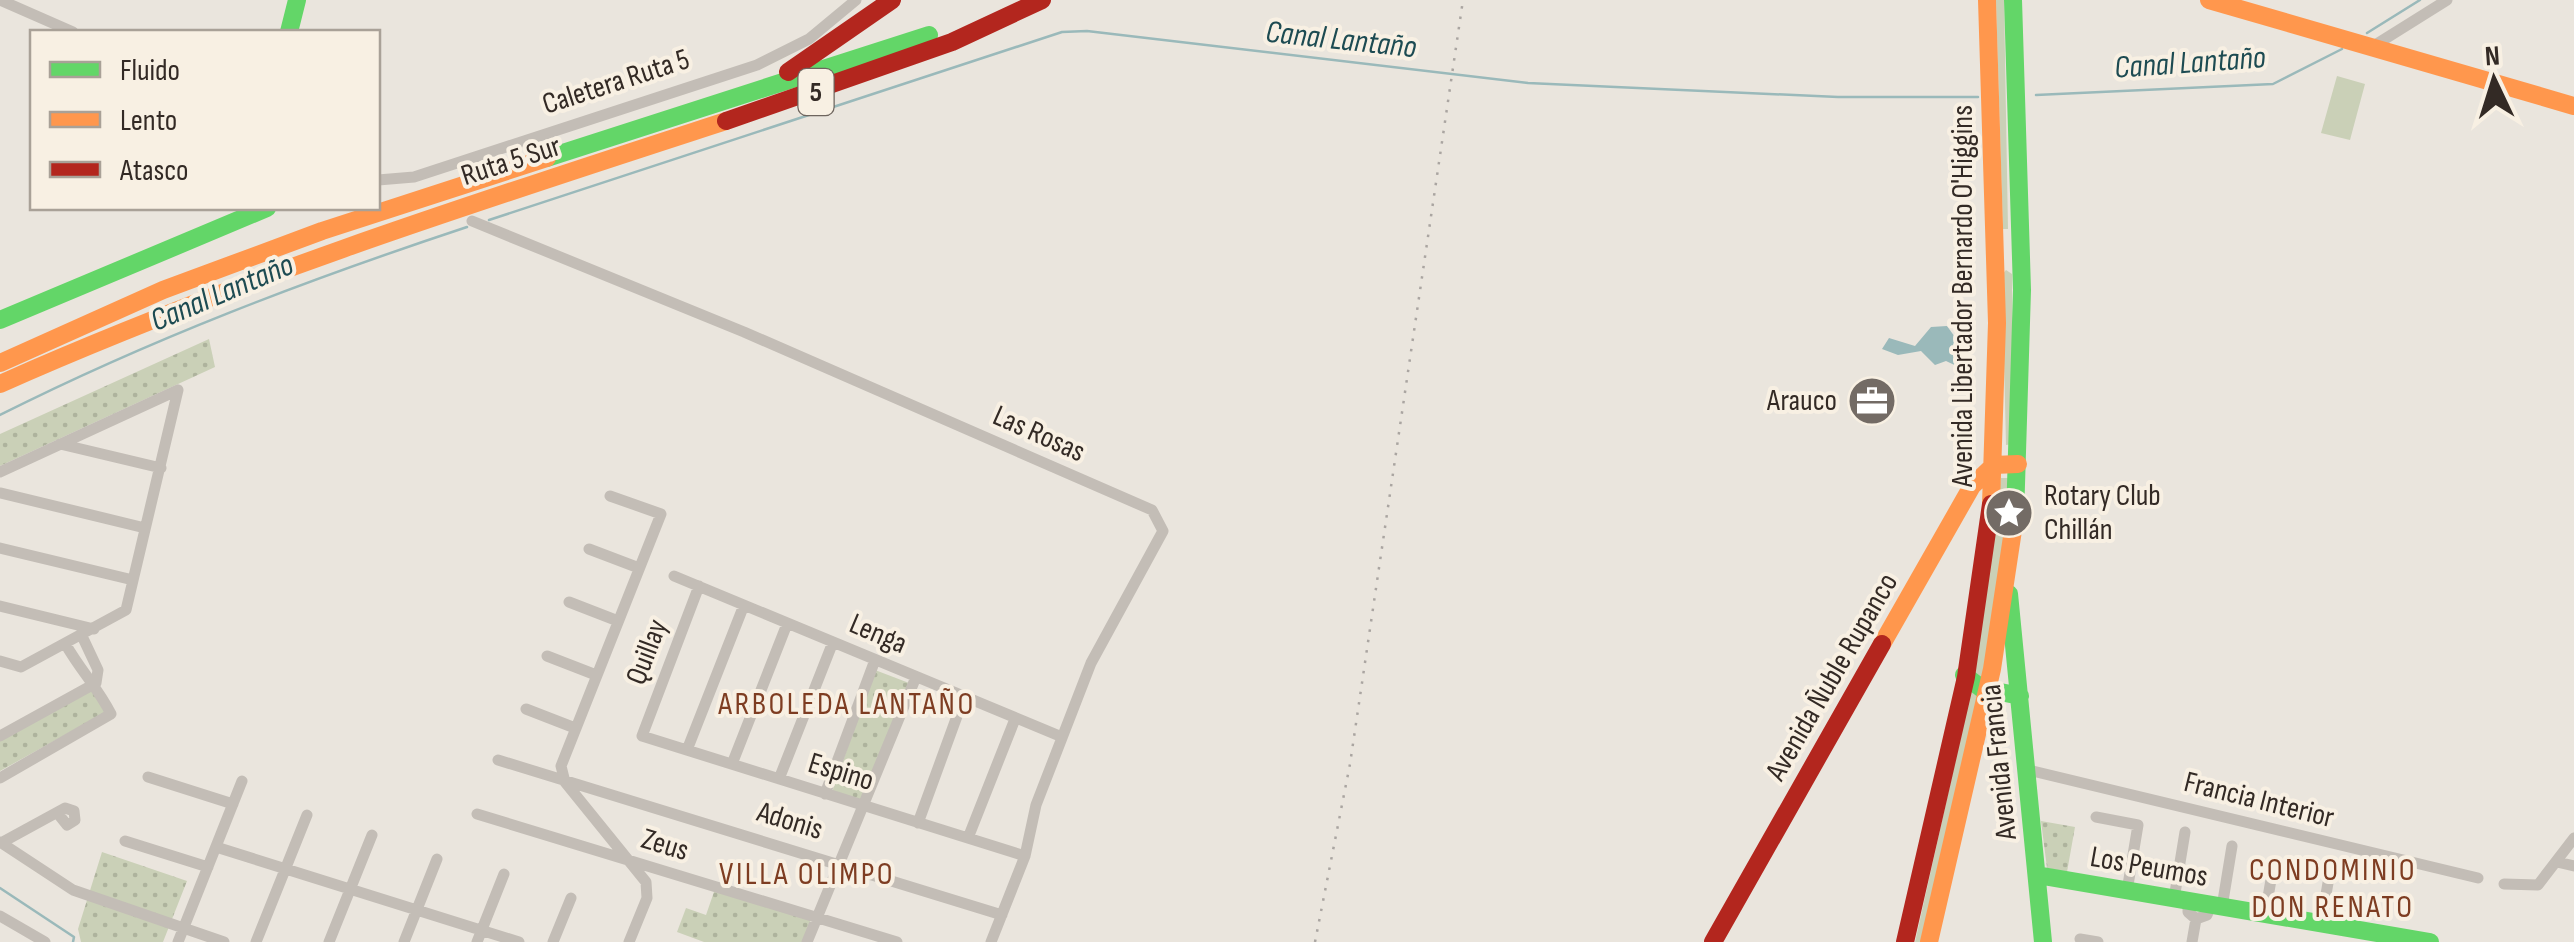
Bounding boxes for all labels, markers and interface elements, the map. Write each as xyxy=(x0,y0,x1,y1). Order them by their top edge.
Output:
water label: Canal Lantaño xyxy=(1264,13,1418,67)
legend xyxy=(30,30,380,210)
north arrow xyxy=(2444,30,2544,130)
water label: Canal Lantaño xyxy=(2113,38,2267,88)
text: N xyxy=(2484,40,2501,74)
street label: Caletera Ruta 5 xyxy=(538,41,694,123)
text: Fluido xyxy=(120,53,180,89)
road number: 5 xyxy=(798,69,834,115)
text: Lento xyxy=(120,103,177,139)
street label: Avenida Libertador Bernardo O'Higgins xyxy=(1945,105,1981,488)
street label: Ruta 5 Sur xyxy=(457,128,566,194)
text: Atasco xyxy=(119,153,189,189)
water label: Canal Lantaño xyxy=(145,245,299,341)
office icon: Arauco xyxy=(1846,375,1898,427)
place label: Arauco xyxy=(1766,383,1837,419)
street label: Las Rosas xyxy=(987,398,1091,470)
place label: Rotary Club Chillán xyxy=(2044,478,2161,548)
place icon: Rotary Club Chillán xyxy=(1983,487,2035,539)
street label: Avenida Ñuble Rupanco xyxy=(1758,567,1906,788)
street label: Lenga xyxy=(844,606,912,662)
street label: Quillay xyxy=(618,614,676,690)
street label: Avenida Francia xyxy=(1973,682,2025,843)
district label: ARBOLEDA LANTAÑO xyxy=(717,685,976,724)
street label: Espino xyxy=(804,745,878,799)
street label: Francia Interior xyxy=(2180,764,2338,836)
street label: Adonis xyxy=(752,794,827,848)
street label: Zeus xyxy=(637,821,693,869)
street label: Los Peumos xyxy=(2088,839,2210,895)
district label: CONDOMINIO DON RENATO xyxy=(2249,851,2417,927)
district label: VILLA OLIMPO xyxy=(719,855,895,894)

